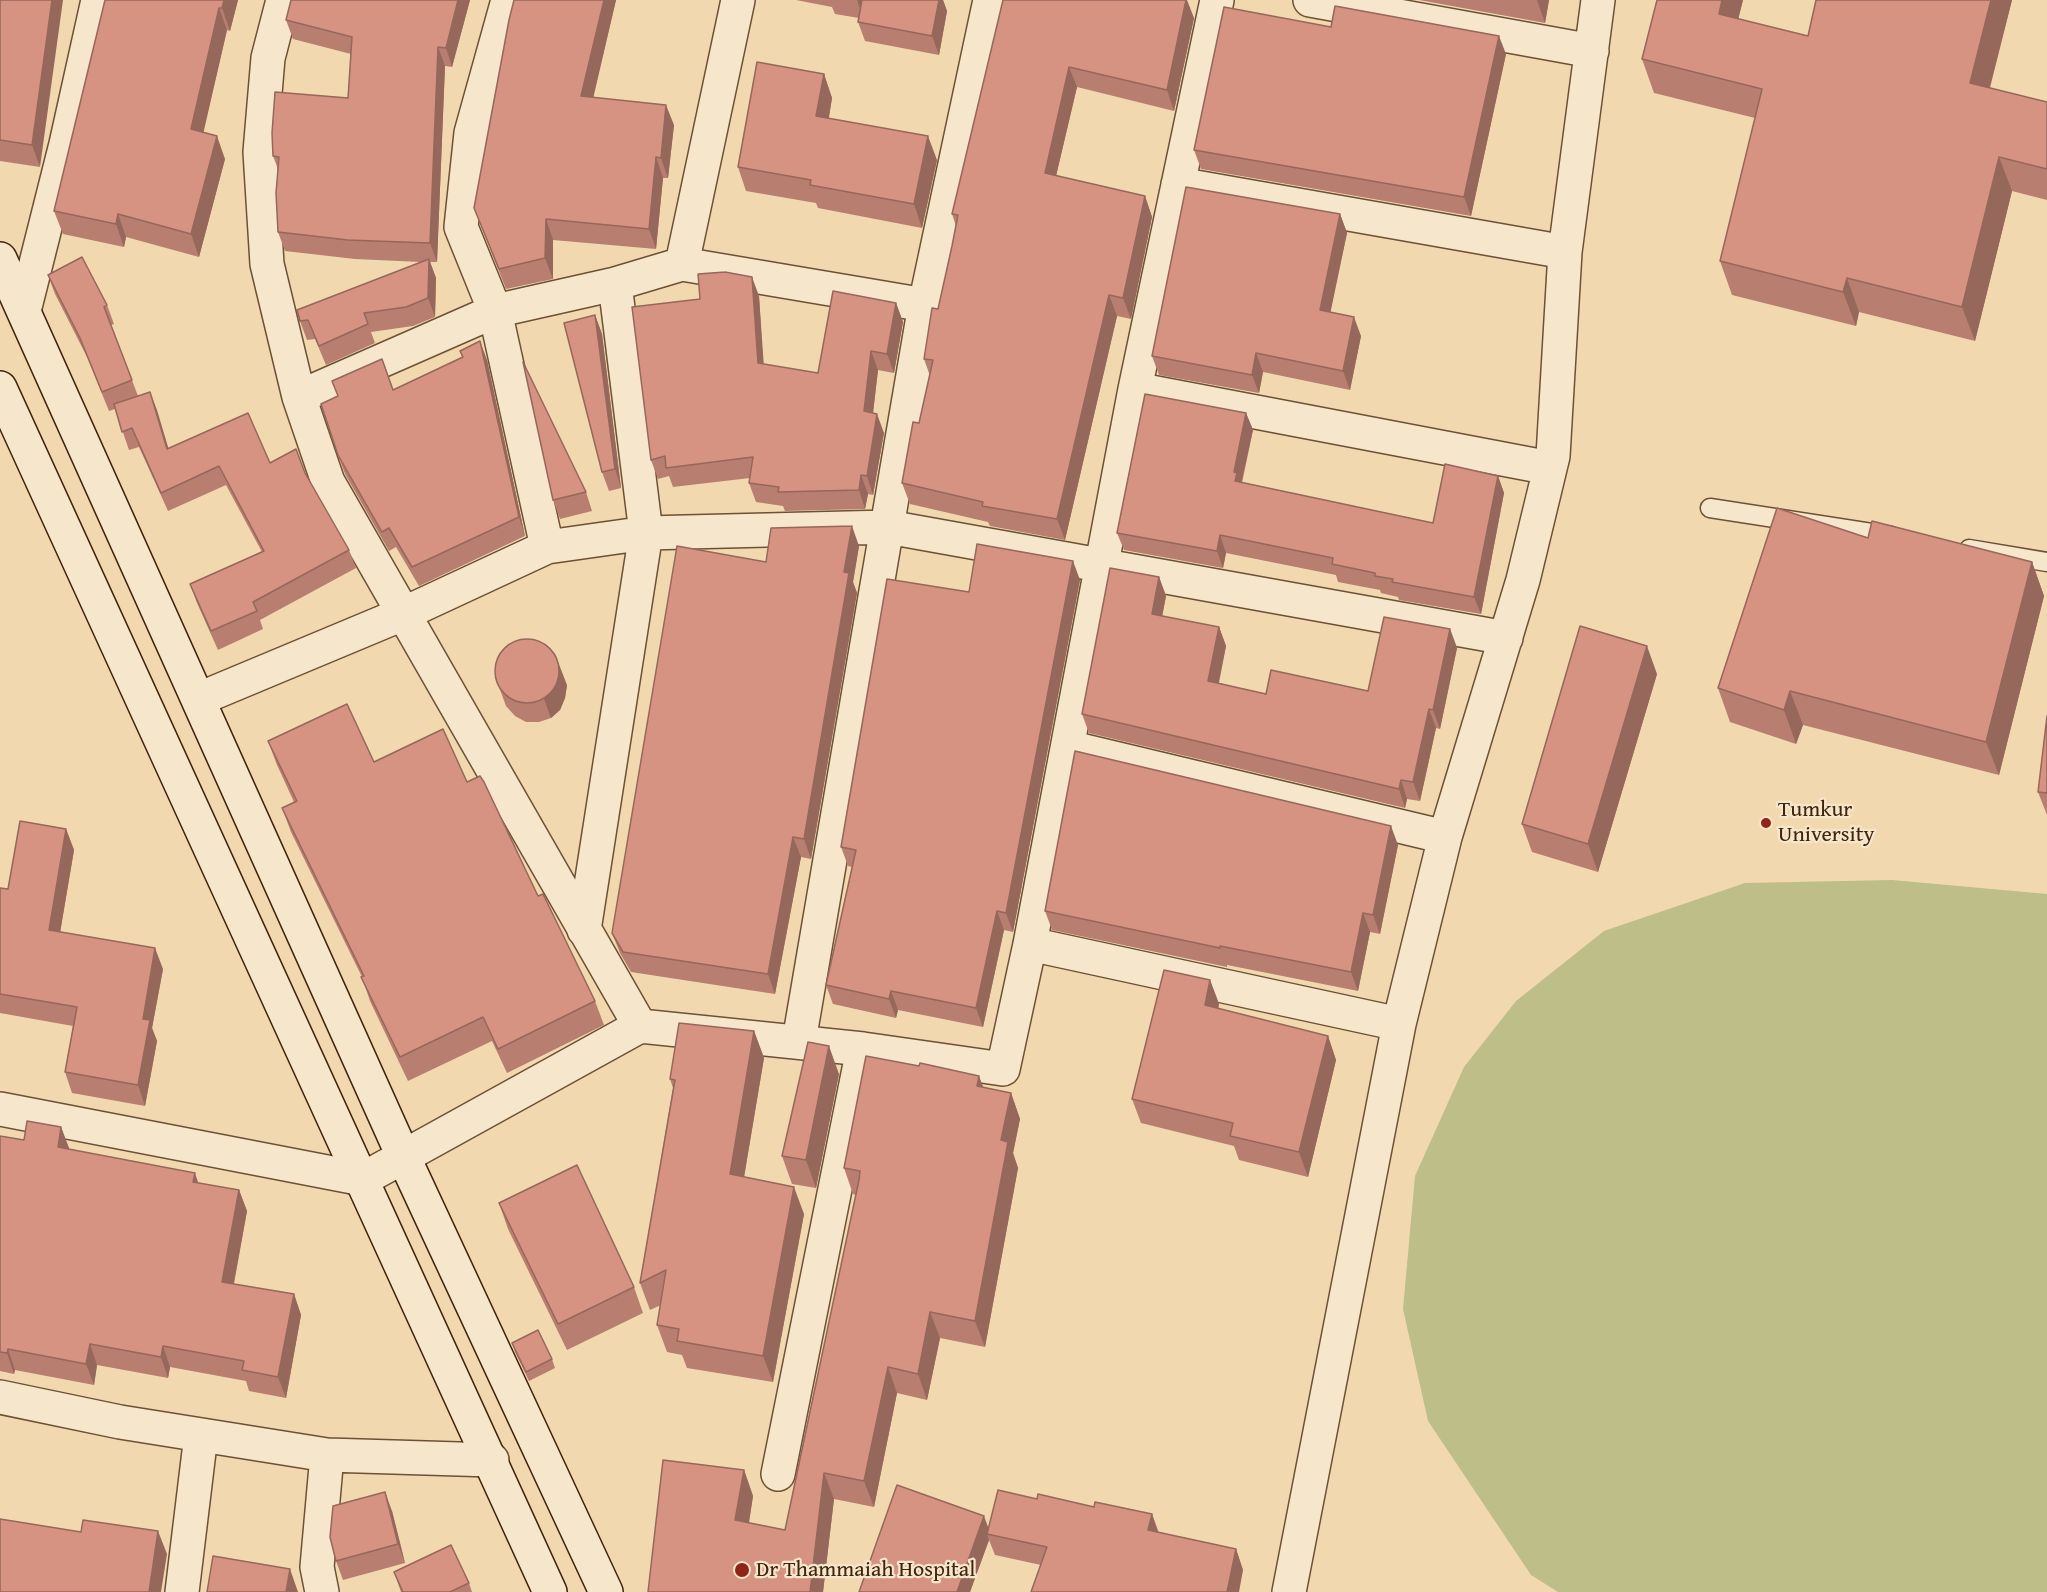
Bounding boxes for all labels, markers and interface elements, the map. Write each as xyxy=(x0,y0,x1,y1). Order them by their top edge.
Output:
place label: Tumkur University xyxy=(1778,797,1874,848)
marker: Tumkur University xyxy=(1759,816,1773,830)
place label: Dr Thammaiah Hospital xyxy=(756,1557,975,1583)
marker: Dr Thammaiah Hospital xyxy=(733,1561,751,1579)

